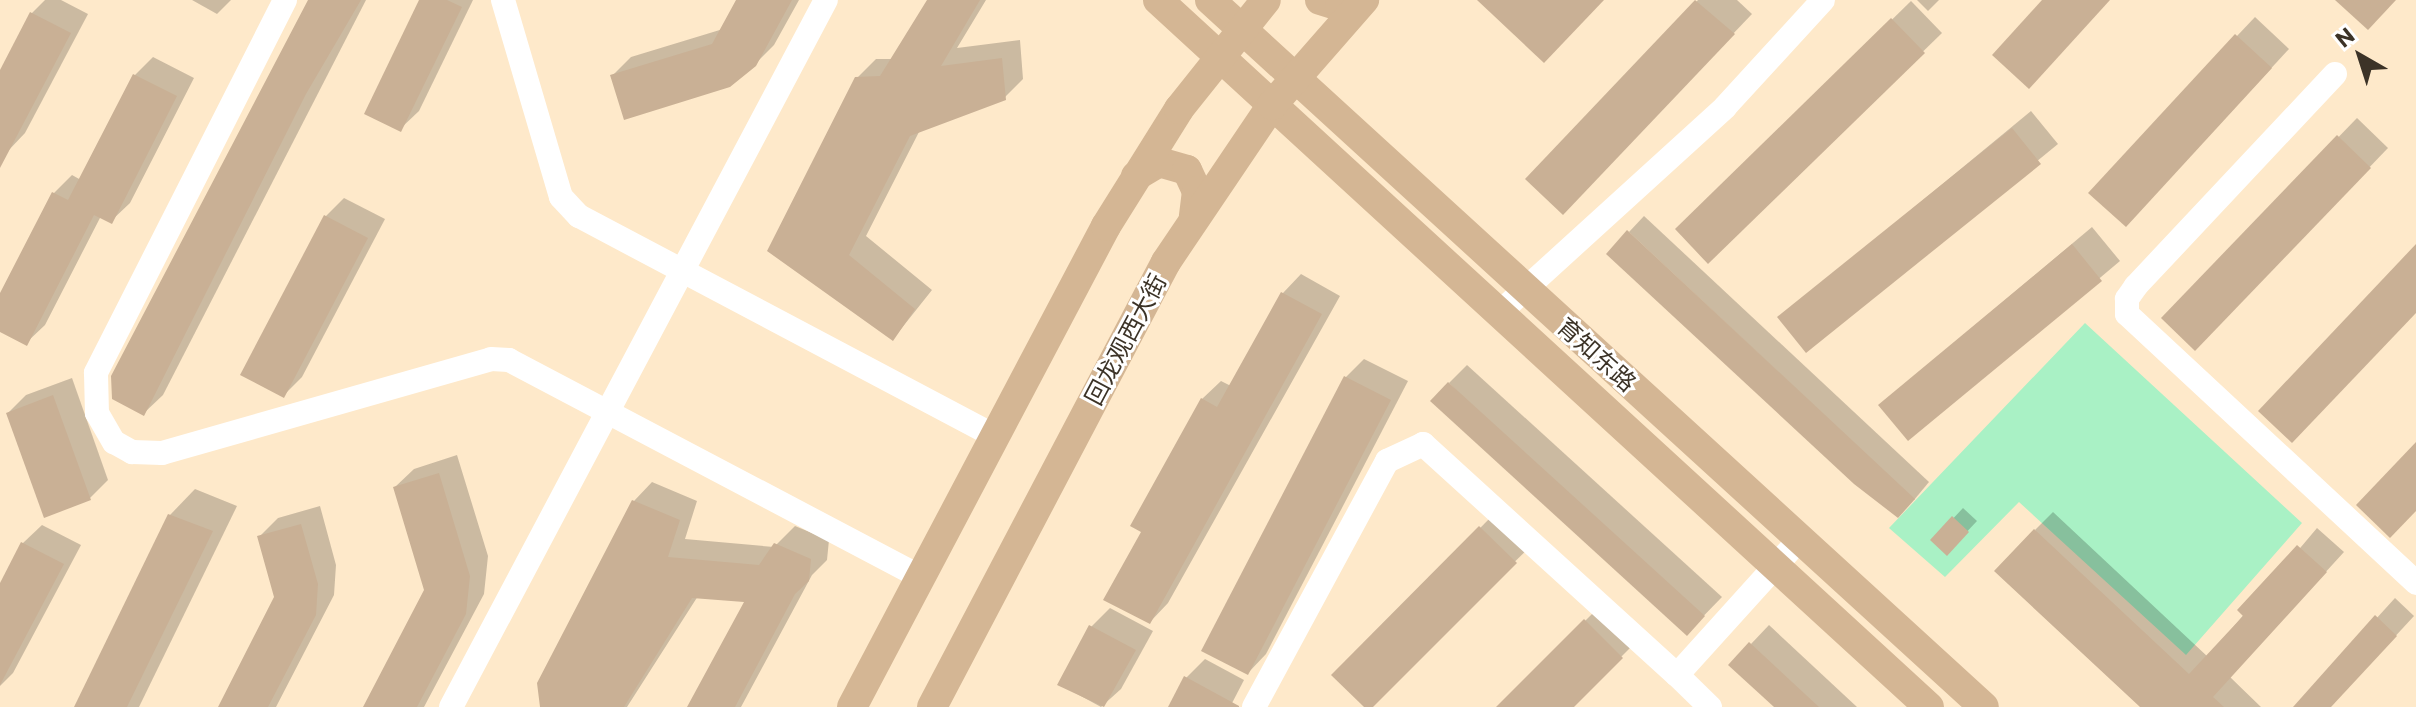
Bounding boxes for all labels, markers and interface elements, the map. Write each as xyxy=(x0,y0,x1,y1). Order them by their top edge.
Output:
north arrow xyxy=(2320,16,2400,96)
text: N xyxy=(2330,21,2359,53)
street label: 回龙观西大街 xyxy=(1078,269,1172,409)
street label: 育知东路 xyxy=(1552,311,1642,397)

